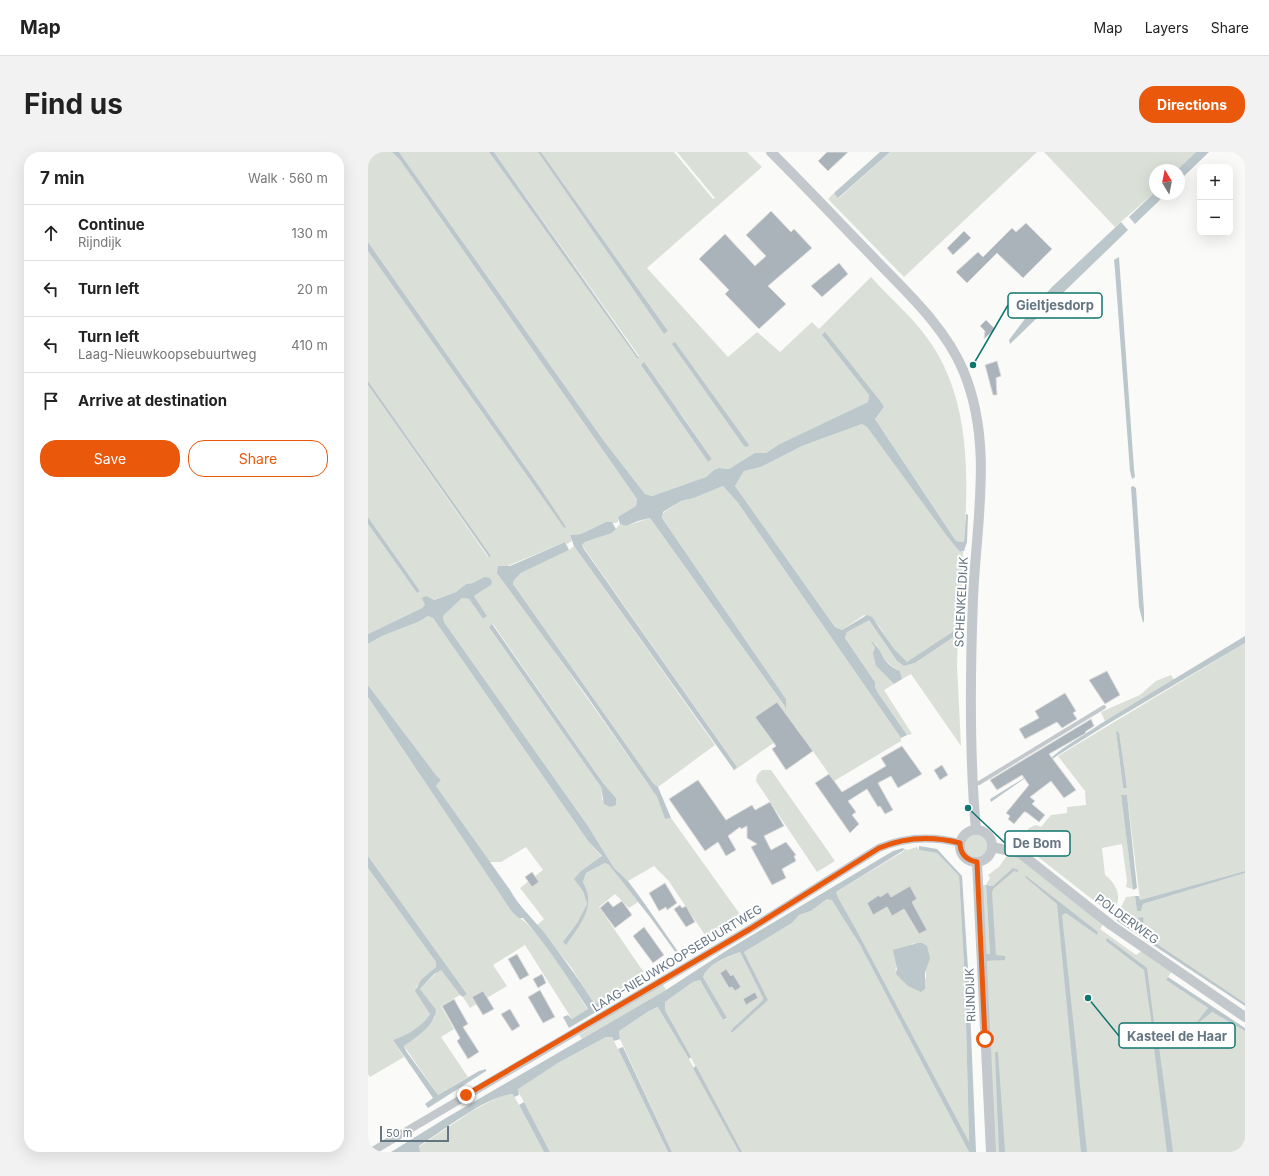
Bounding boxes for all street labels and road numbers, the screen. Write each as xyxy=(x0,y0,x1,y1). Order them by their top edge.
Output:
street label: SCHENKELDIJK xyxy=(951,556,971,648)
street label: POLDERWEG xyxy=(1092,891,1162,947)
street label: LAAG-NIEUWKOOPSEBUURTWEG xyxy=(589,901,765,1015)
street label: RIJNDIJK xyxy=(962,968,978,1022)

